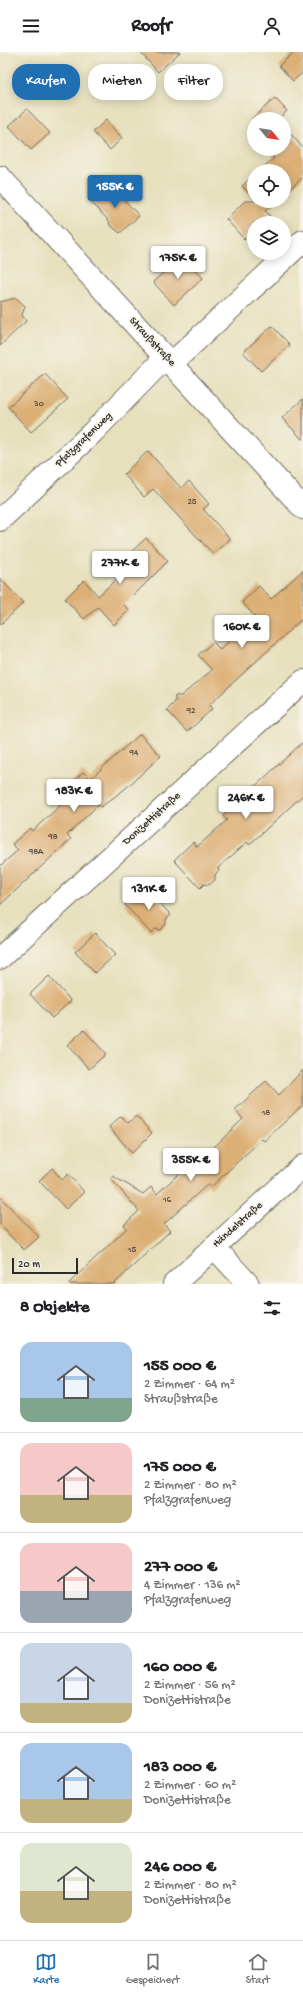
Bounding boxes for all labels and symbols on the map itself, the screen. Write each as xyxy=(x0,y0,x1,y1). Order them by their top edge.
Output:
north arrow xyxy=(247,112,291,156)
pin: 155K € xyxy=(82,175,148,209)
pin: 175K € xyxy=(145,246,211,280)
street label: Straußstraße xyxy=(126,315,178,369)
house number: 30 xyxy=(33,399,44,410)
street label: Pfalzgrafenweg xyxy=(52,409,115,471)
house number: 25 xyxy=(187,497,197,508)
pin: 277K € xyxy=(87,551,153,585)
pin: 160K € xyxy=(209,615,275,649)
house number: 92 xyxy=(186,706,196,717)
house number: 94 xyxy=(129,748,139,759)
pin: 183K € xyxy=(41,779,107,813)
pin: 246K € xyxy=(213,786,279,820)
street label: Donizettistraße xyxy=(120,790,183,849)
house number: 98 xyxy=(47,832,58,843)
house number: 98A xyxy=(28,847,44,858)
pin: 131K € xyxy=(116,877,182,911)
house number: 18 xyxy=(261,1108,270,1119)
pin: 355K € xyxy=(158,1148,224,1182)
house number: 16 xyxy=(162,1195,172,1206)
street label: Händelstraße xyxy=(211,1199,266,1251)
house number: 15 xyxy=(127,1245,136,1256)
scale bar xyxy=(12,1256,78,1275)

